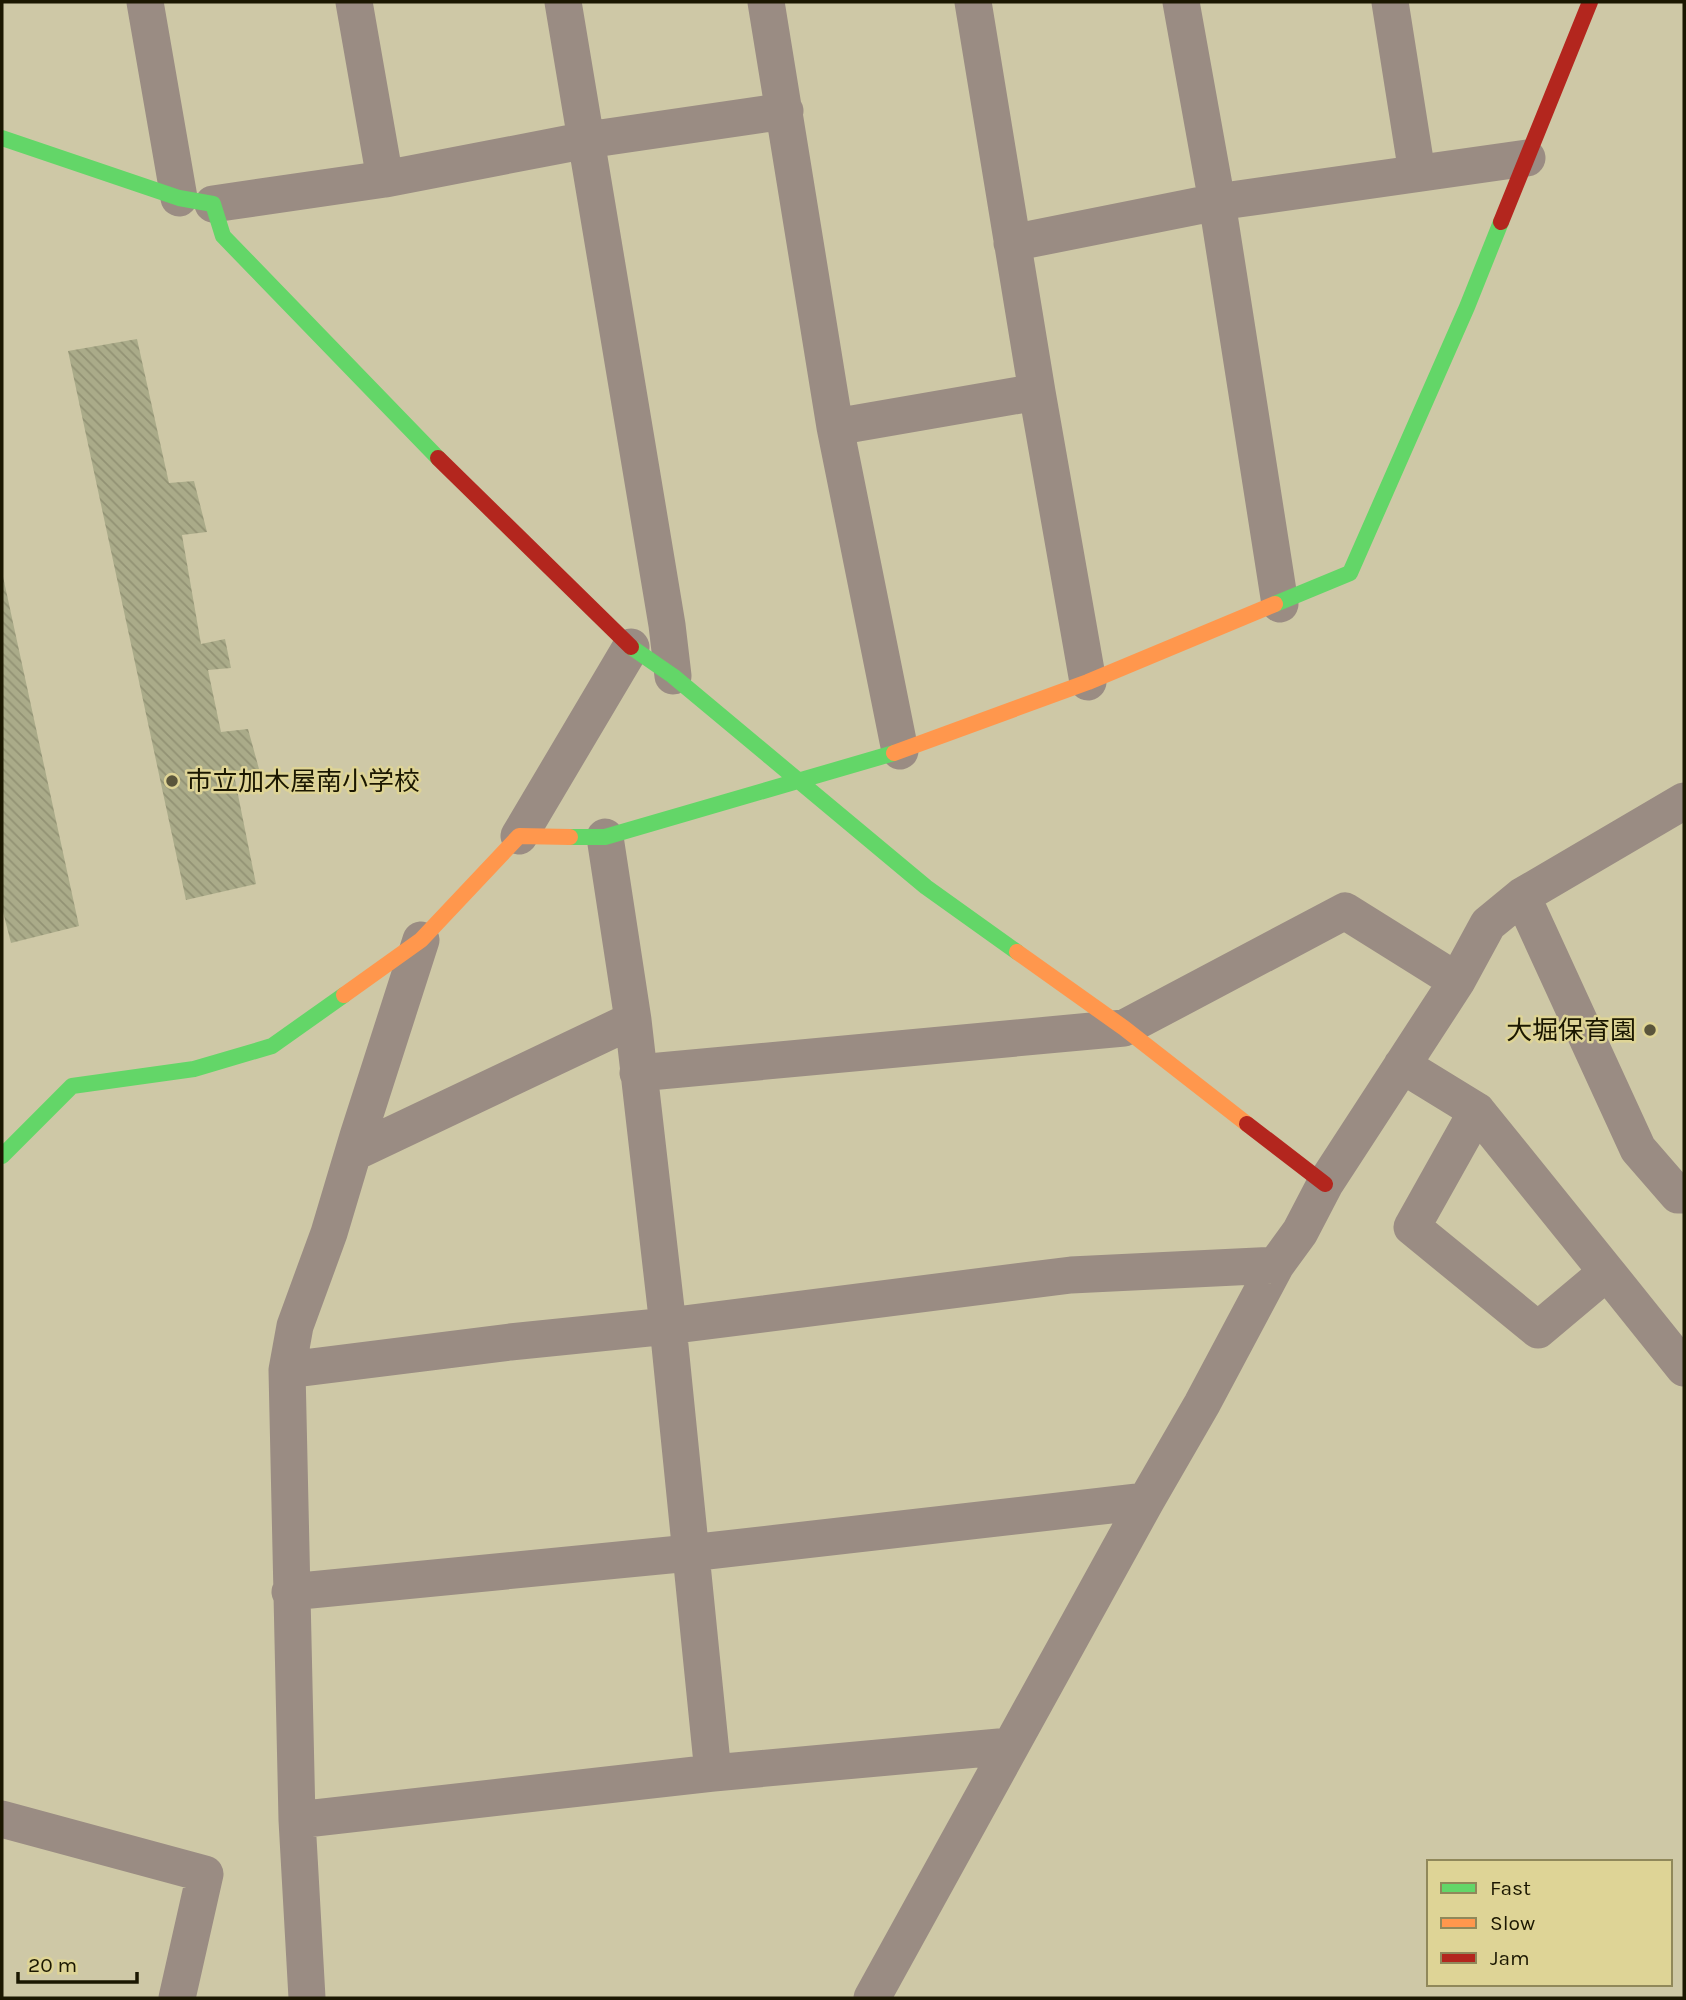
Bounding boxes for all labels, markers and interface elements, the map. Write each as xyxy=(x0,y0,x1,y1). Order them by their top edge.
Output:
place label: 市立加木屋南小学校 xyxy=(186,766,420,797)
marker: 市立加木屋南小学校 xyxy=(164,773,180,789)
place label: 大堀保育園 xyxy=(1506,1015,1636,1046)
marker: 大堀保育園 xyxy=(1642,1022,1658,1038)
legend xyxy=(1427,1860,1672,1986)
text: Fast xyxy=(1490,1876,1531,1900)
text: Slow xyxy=(1490,1911,1535,1935)
scale bar xyxy=(18,1940,136,1984)
text: Jam xyxy=(1490,1946,1530,1970)
text: 20 m xyxy=(28,1953,77,1977)

